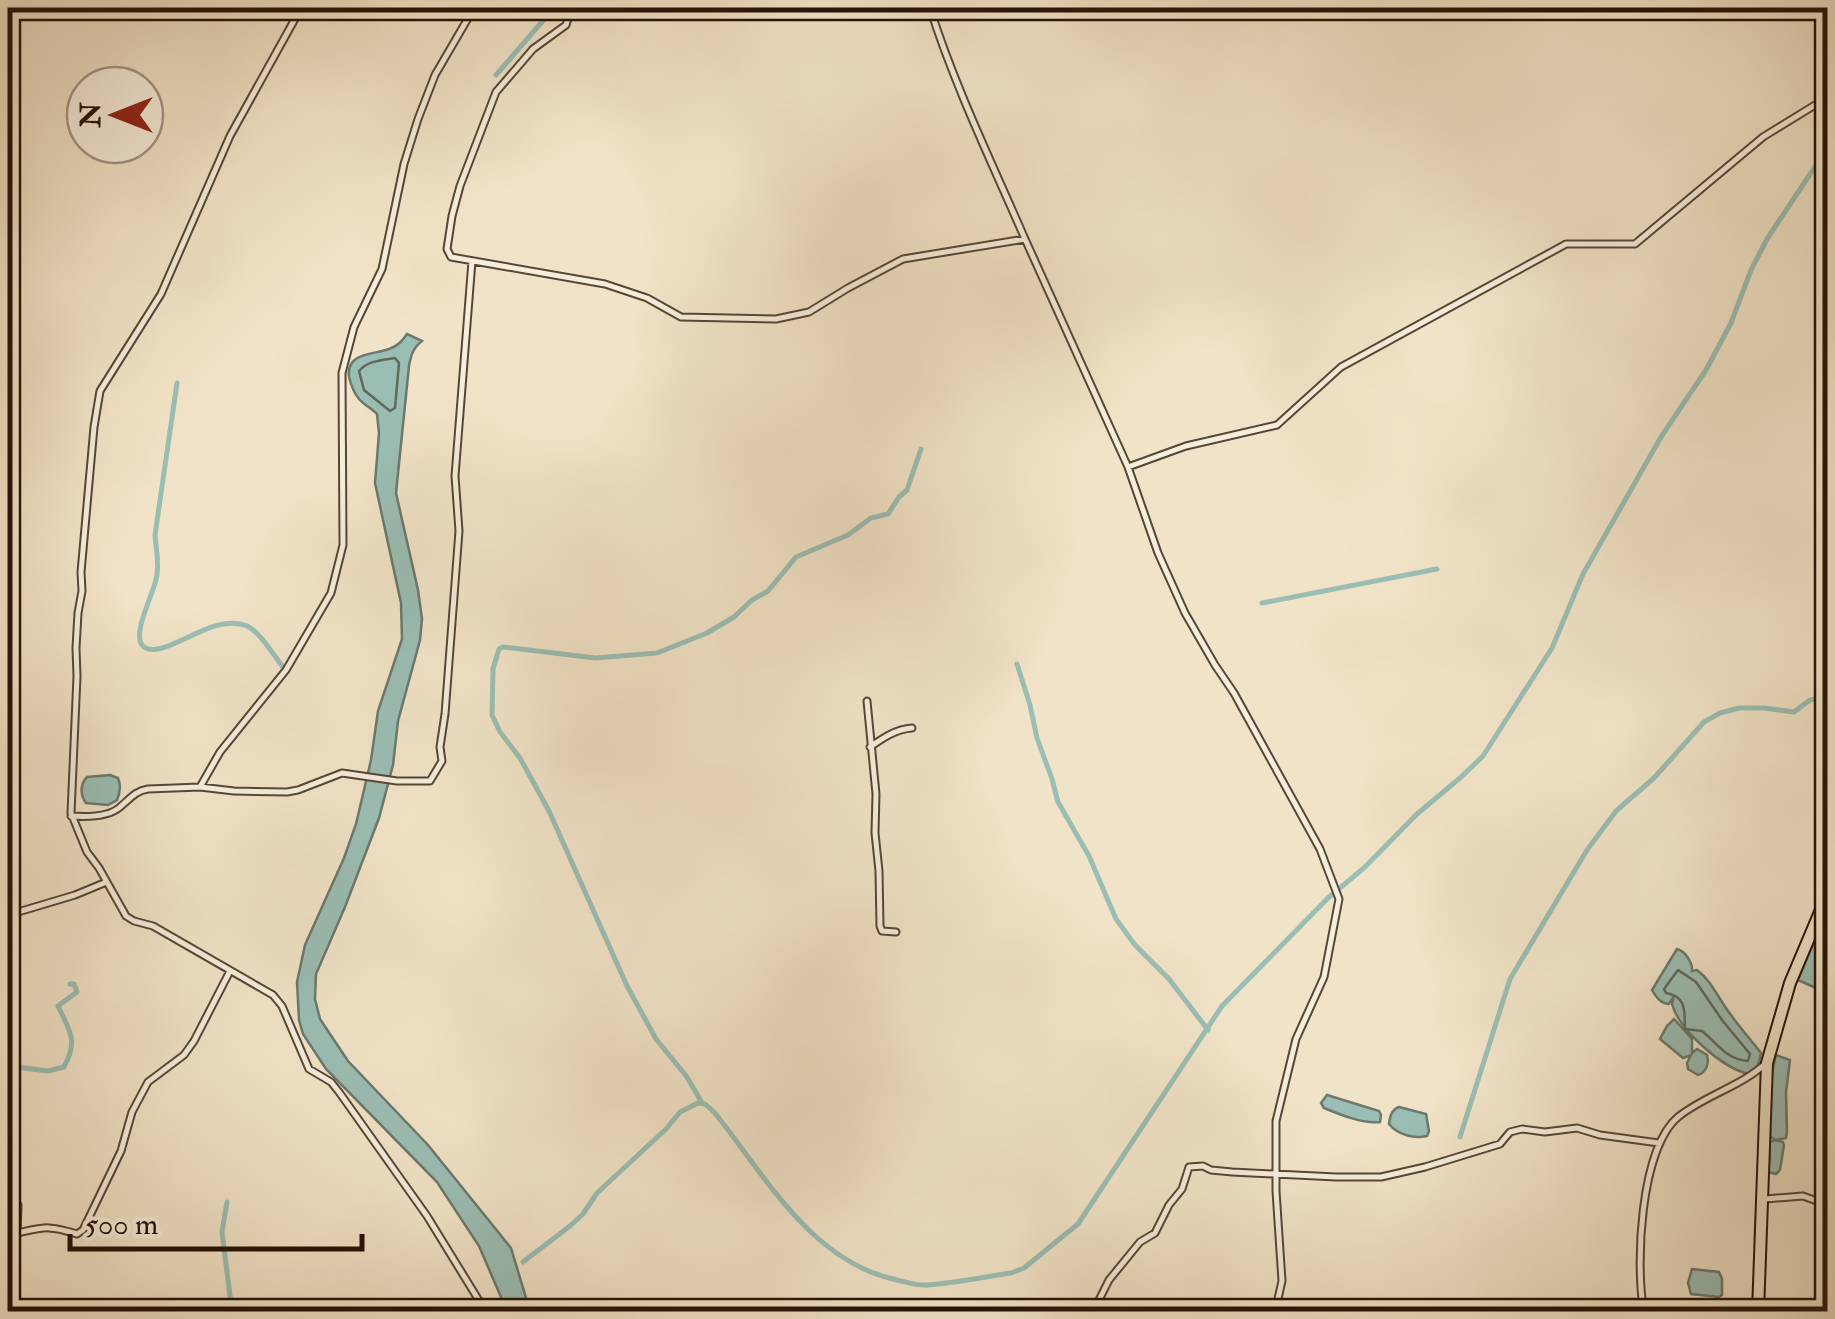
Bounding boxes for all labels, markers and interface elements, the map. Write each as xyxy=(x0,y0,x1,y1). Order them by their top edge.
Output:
north arrow xyxy=(65,65,165,165)
text: N xyxy=(74,102,109,129)
scale bar xyxy=(70,1189,362,1251)
text: 500 m xyxy=(85,1206,158,1243)

